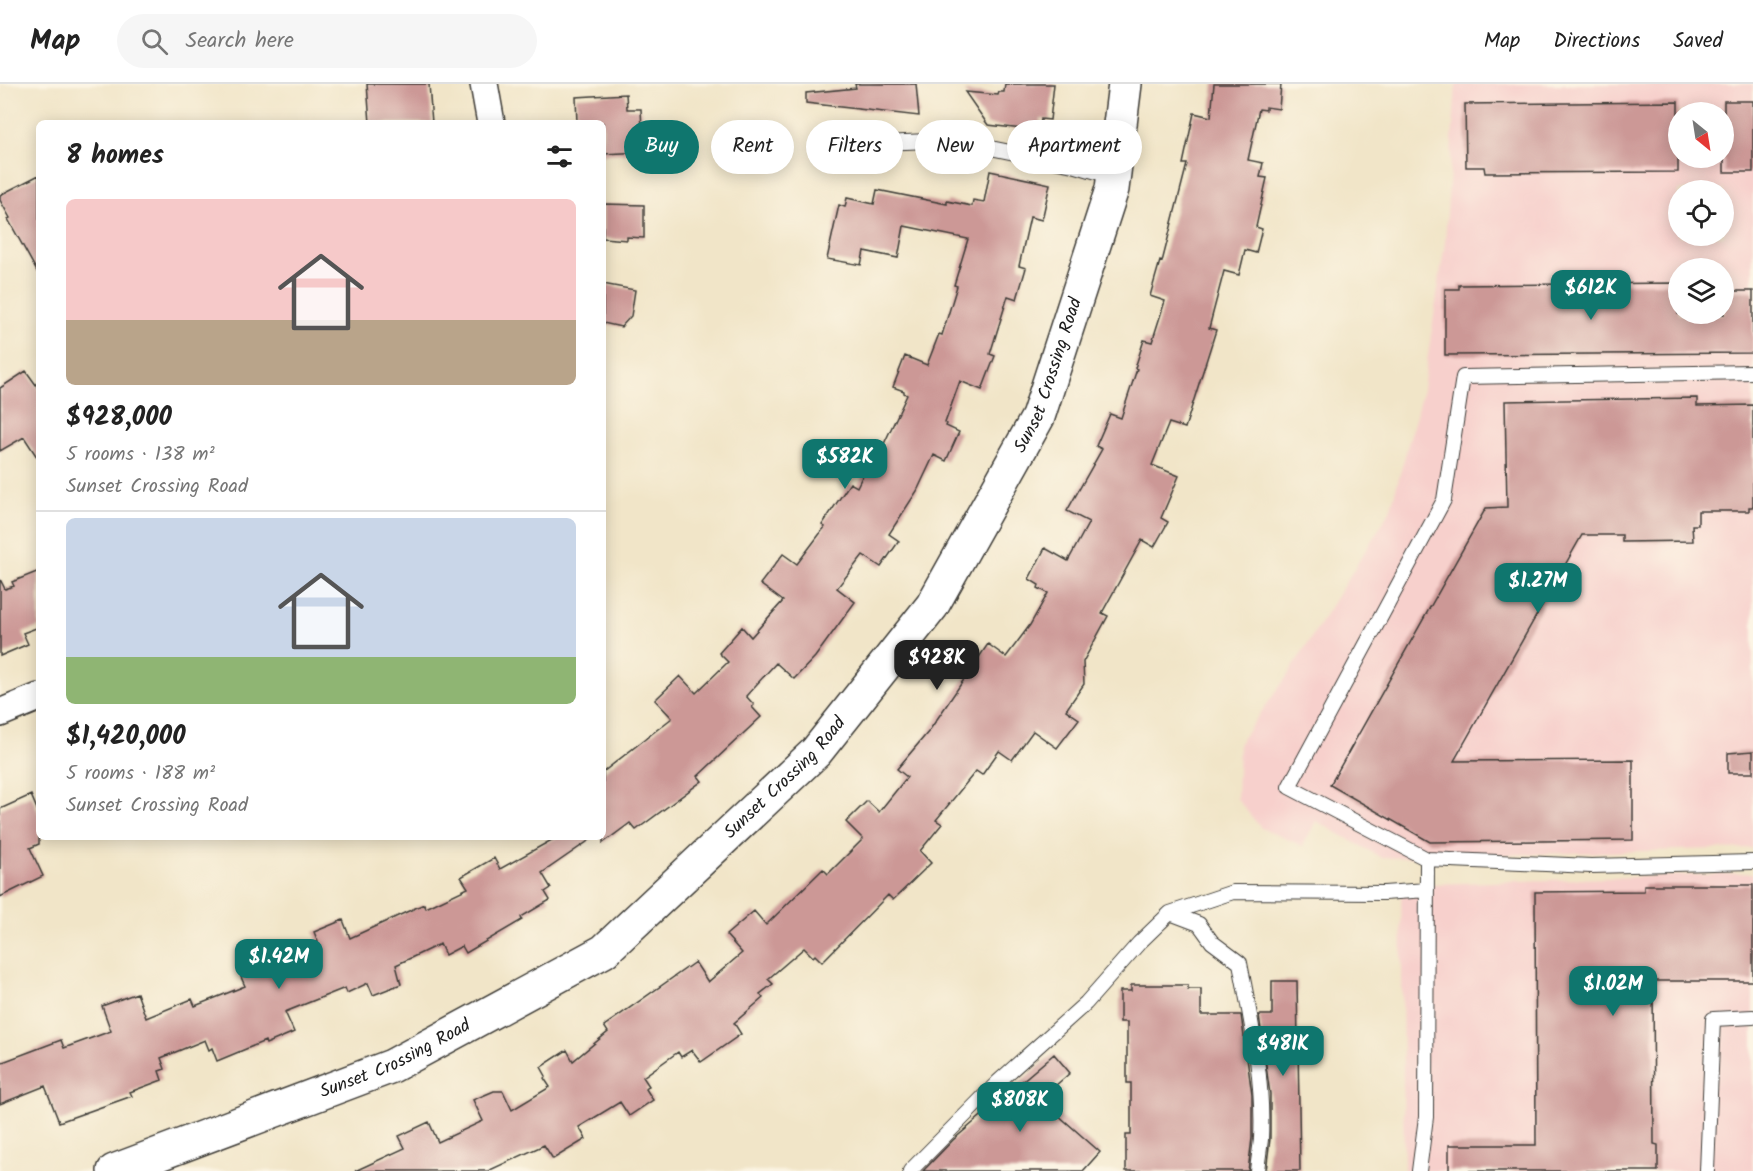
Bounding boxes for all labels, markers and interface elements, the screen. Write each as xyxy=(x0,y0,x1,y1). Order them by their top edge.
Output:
search box xyxy=(117,14,537,68)
text: Map xyxy=(30,19,81,64)
text: Search here xyxy=(186,24,294,59)
icon: search xyxy=(138,25,171,58)
text: Map xyxy=(1484,25,1520,58)
text: Directions xyxy=(1553,25,1640,58)
text: Saved xyxy=(1673,25,1723,58)
north arrow xyxy=(1668,102,1734,168)
map controls xyxy=(1668,102,1734,324)
chip: Buy xyxy=(624,120,699,174)
chip: Rent xyxy=(711,120,794,174)
chip: Filters xyxy=(806,120,903,174)
chip: New xyxy=(915,120,995,174)
chip: Apartment xyxy=(1007,120,1142,174)
text: 8 homes xyxy=(66,135,164,177)
icon: filters xyxy=(543,140,576,173)
button: locate xyxy=(1668,180,1734,246)
icon: home xyxy=(267,238,375,346)
button: layers xyxy=(1668,258,1734,324)
pin: $612K xyxy=(1549,270,1633,321)
text: $612K xyxy=(1565,273,1617,305)
street label: Sunset Crossing Road xyxy=(1006,293,1091,458)
text: $928,000 xyxy=(66,397,172,439)
text: 5 rooms · 138 m² xyxy=(66,439,215,471)
pin: $582K xyxy=(803,439,887,490)
text: $582K xyxy=(816,442,874,474)
text: Sunset Crossing Road xyxy=(66,471,248,503)
icon: home xyxy=(267,557,375,665)
pin: $1.27M xyxy=(1489,563,1587,614)
text: $1.27M xyxy=(1509,566,1567,598)
pin: $928K xyxy=(895,640,979,691)
text: $928K xyxy=(908,643,966,675)
street label: Sunset Crossing Road xyxy=(717,709,854,846)
text: $1,420,000 xyxy=(66,716,186,758)
text: 5 rooms · 188 m² xyxy=(66,758,215,790)
text: Sunset Crossing Road xyxy=(66,790,248,822)
pin: $1.42M xyxy=(230,939,328,990)
text: $1.42M xyxy=(249,942,309,974)
pin: $1.02M xyxy=(1564,966,1662,1017)
text: $1.02M xyxy=(1583,969,1643,1001)
street label: Sunset Crossing Road xyxy=(316,1011,477,1106)
pin: $481K xyxy=(1241,1026,1325,1077)
text: $481K xyxy=(1257,1029,1309,1061)
pin: $808K xyxy=(978,1082,1062,1133)
text: $808K xyxy=(991,1085,1049,1117)

